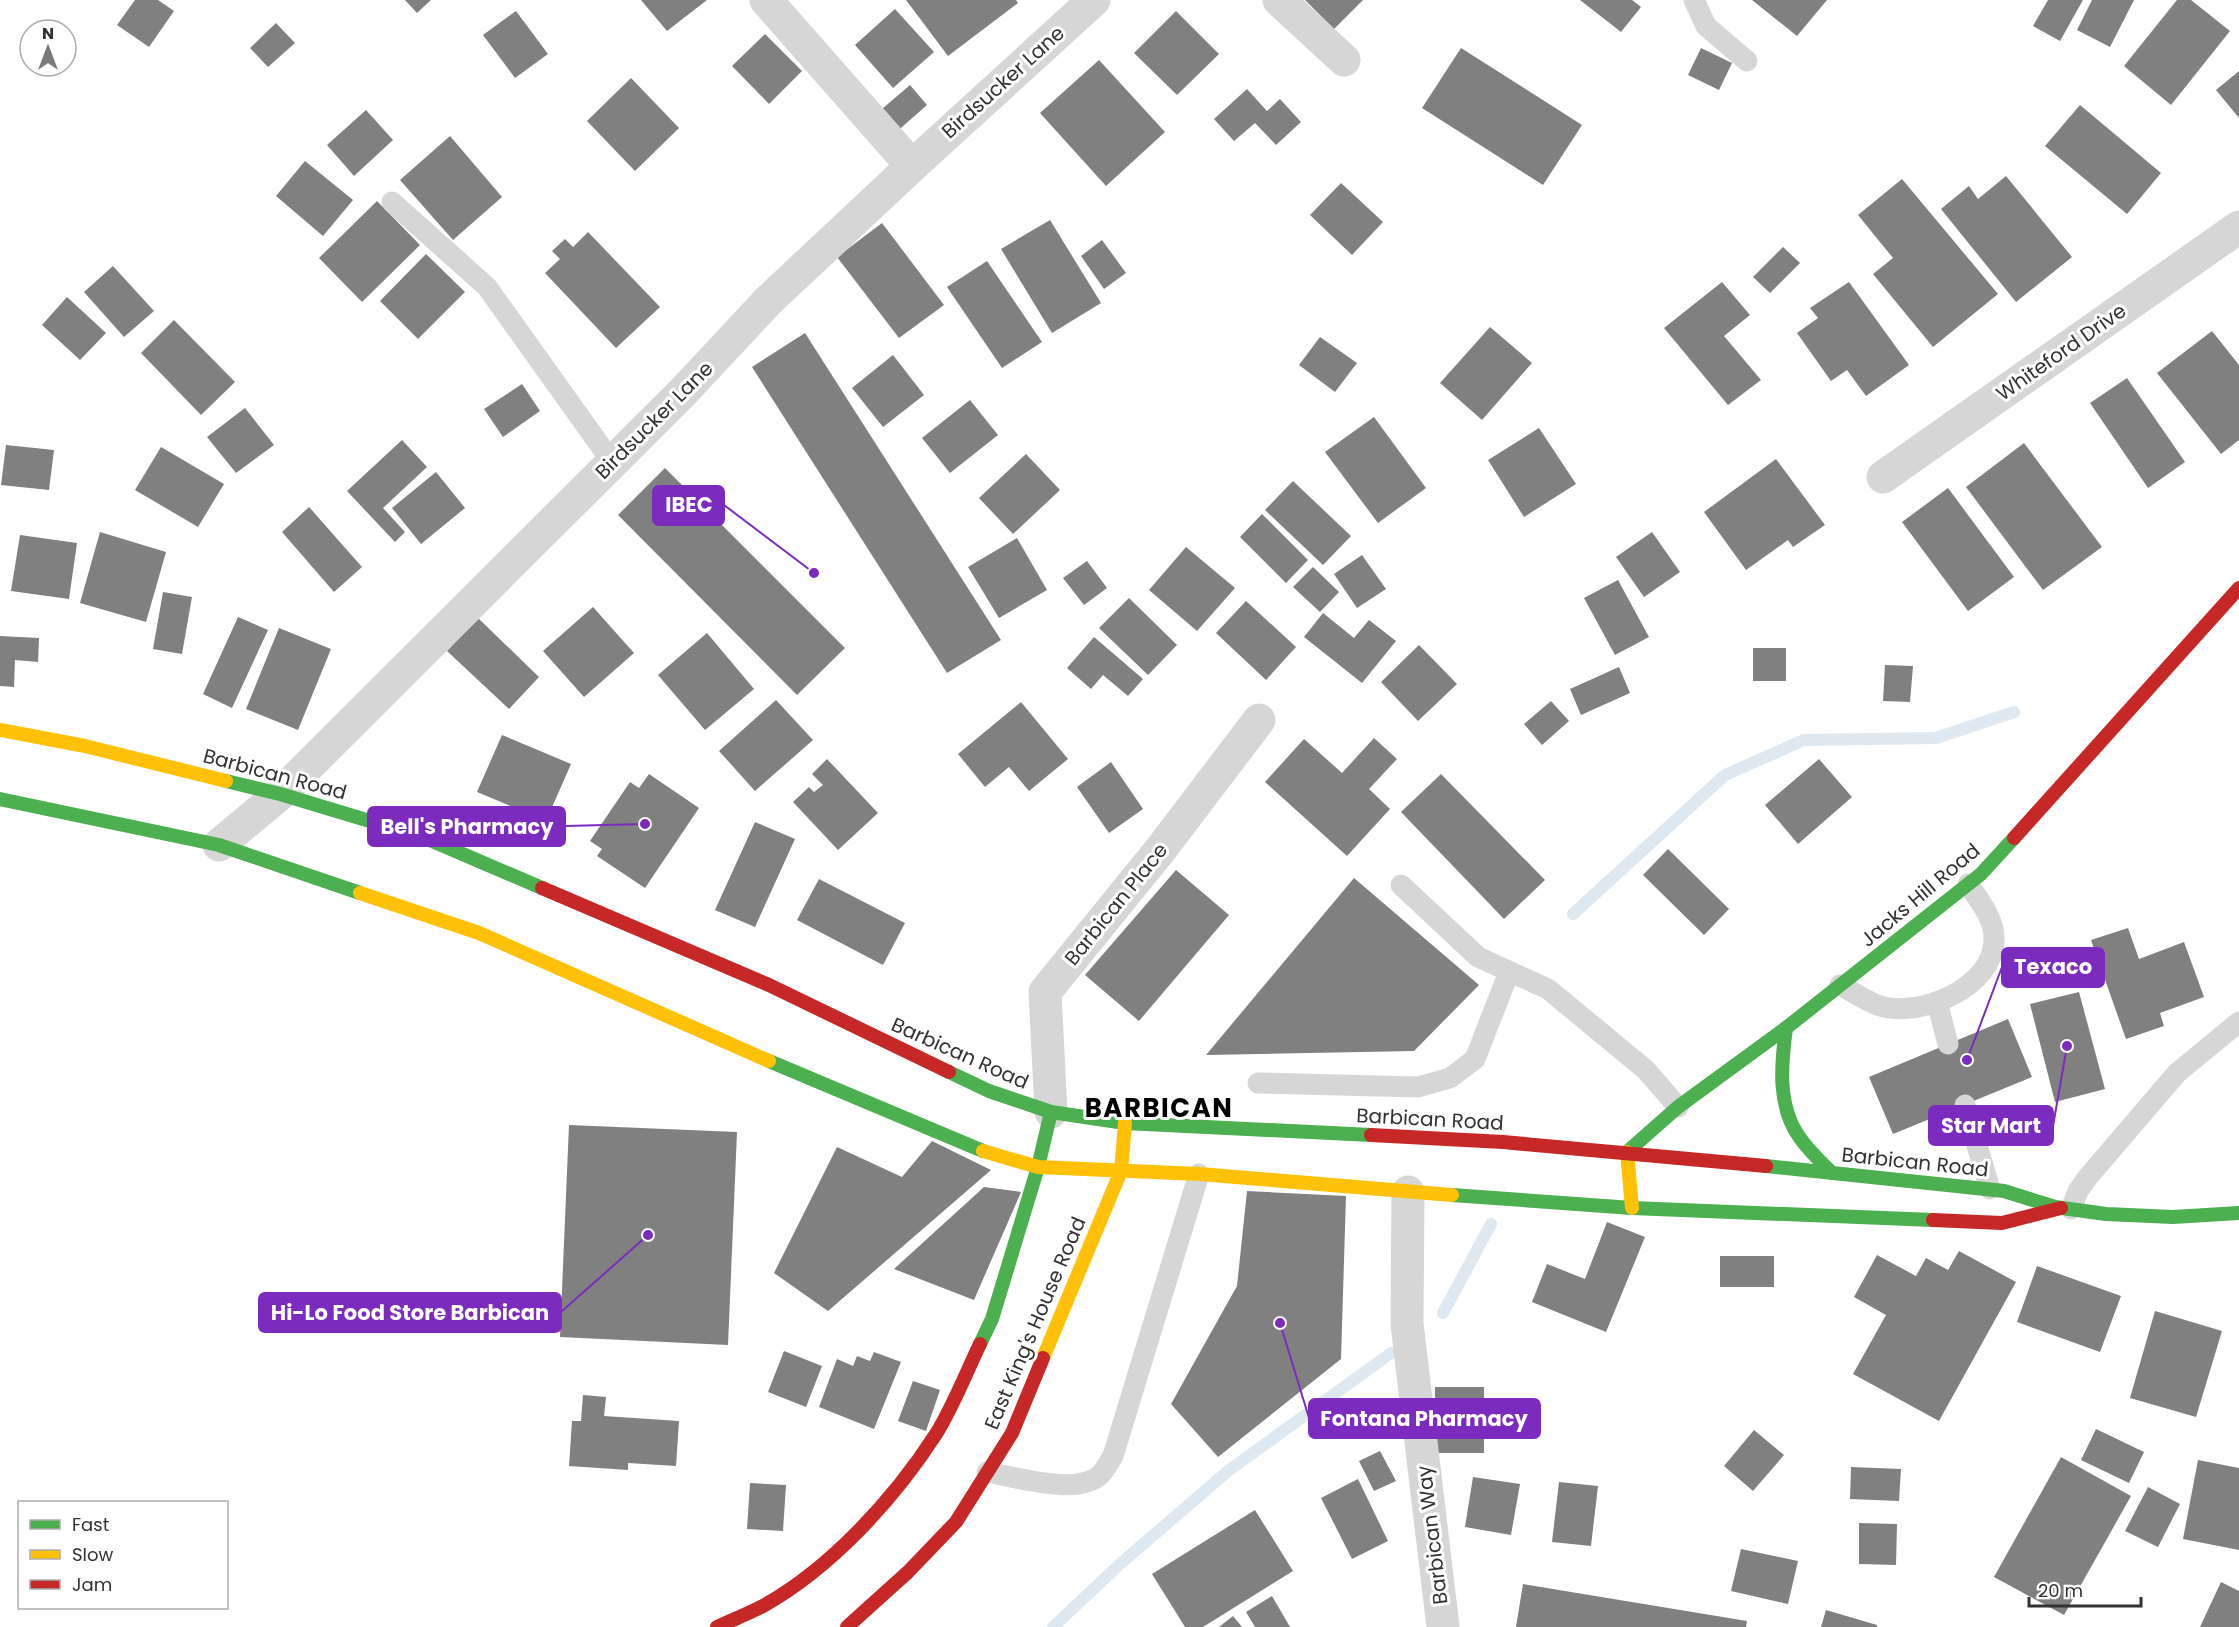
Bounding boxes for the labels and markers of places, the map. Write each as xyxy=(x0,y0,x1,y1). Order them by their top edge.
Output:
callout: IBEC xyxy=(653,486,724,525)
callout: Bell's Pharmacy xyxy=(368,807,565,846)
callout: Texaco xyxy=(2002,948,2104,987)
callout: Star Mart xyxy=(1929,1106,2053,1145)
callout: Hi-Lo Food Store Barbican xyxy=(259,1293,561,1332)
callout: Fontana Pharmacy xyxy=(1309,1399,1540,1438)

